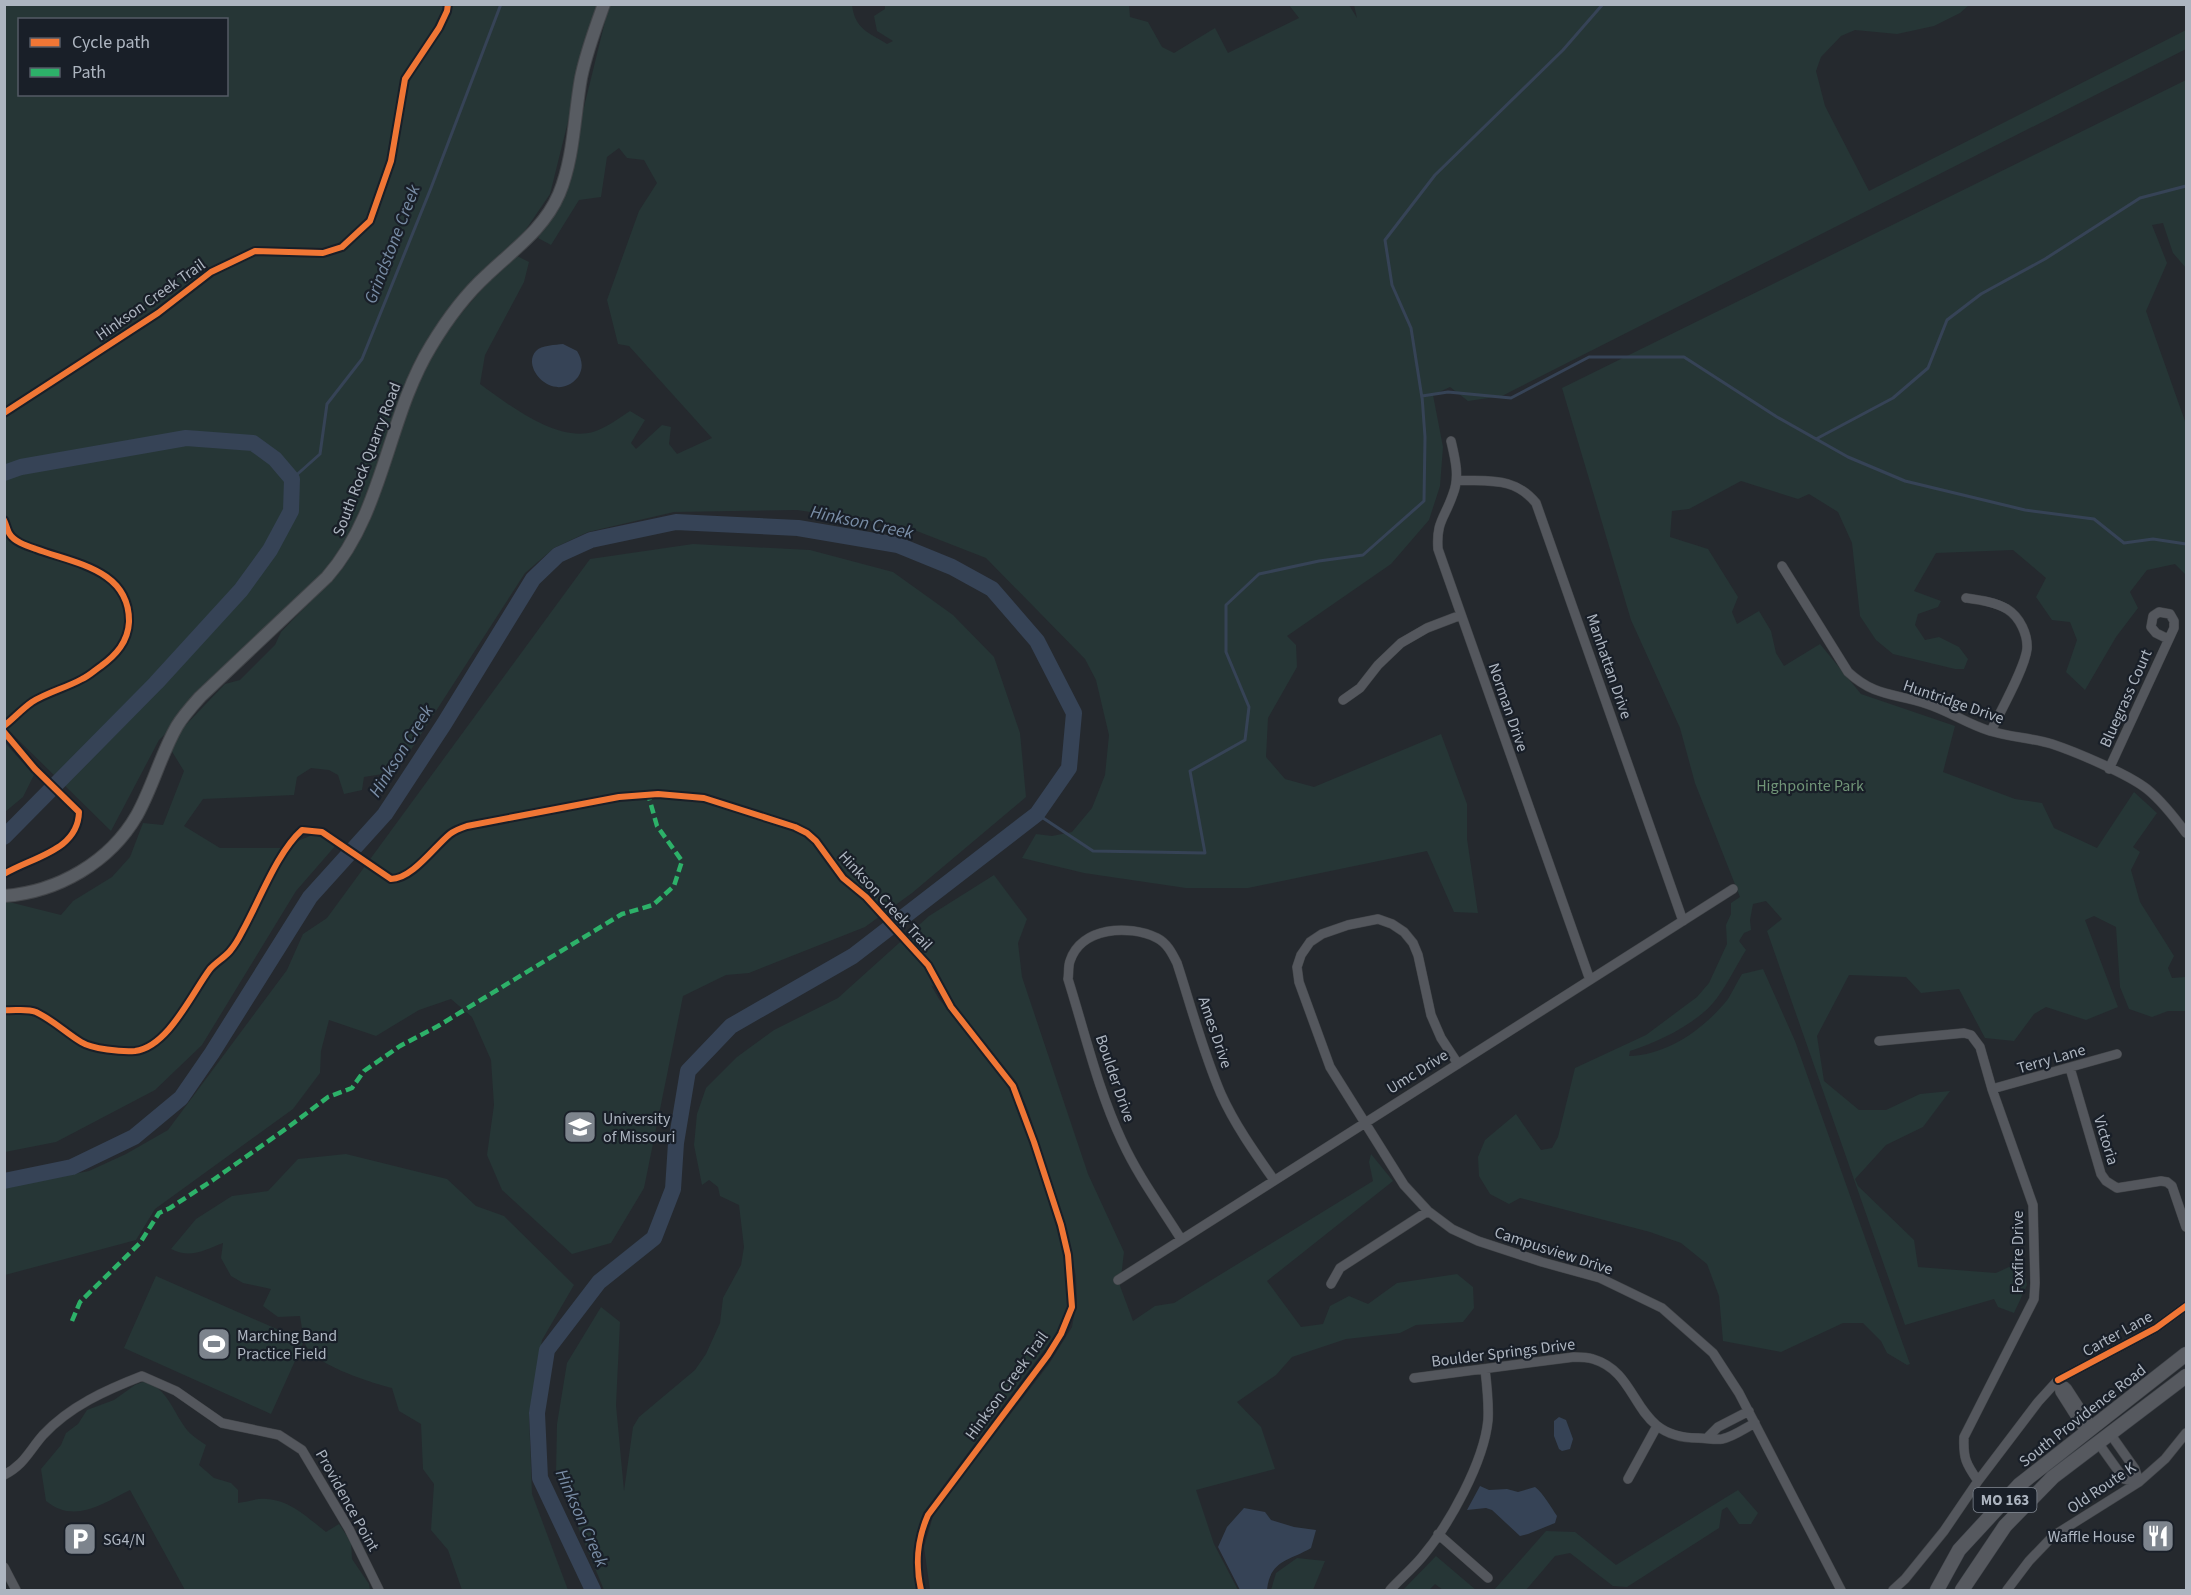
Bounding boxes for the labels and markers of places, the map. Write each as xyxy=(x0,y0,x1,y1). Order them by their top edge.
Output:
place label: University of Missouri xyxy=(603,1108,675,1148)
school or university icon: University of Missouri xyxy=(562,1109,598,1145)
place label: Marching Band Practice Field xyxy=(237,1325,337,1365)
sports icon: Marching Band Practice Field xyxy=(196,1326,232,1362)
restaurant icon: Waffle House xyxy=(2140,1518,2176,1554)
parking icon: SG4/N xyxy=(62,1521,98,1557)
place label: Waffle House xyxy=(2048,1526,2135,1548)
place label: SG4/N xyxy=(103,1529,145,1551)

